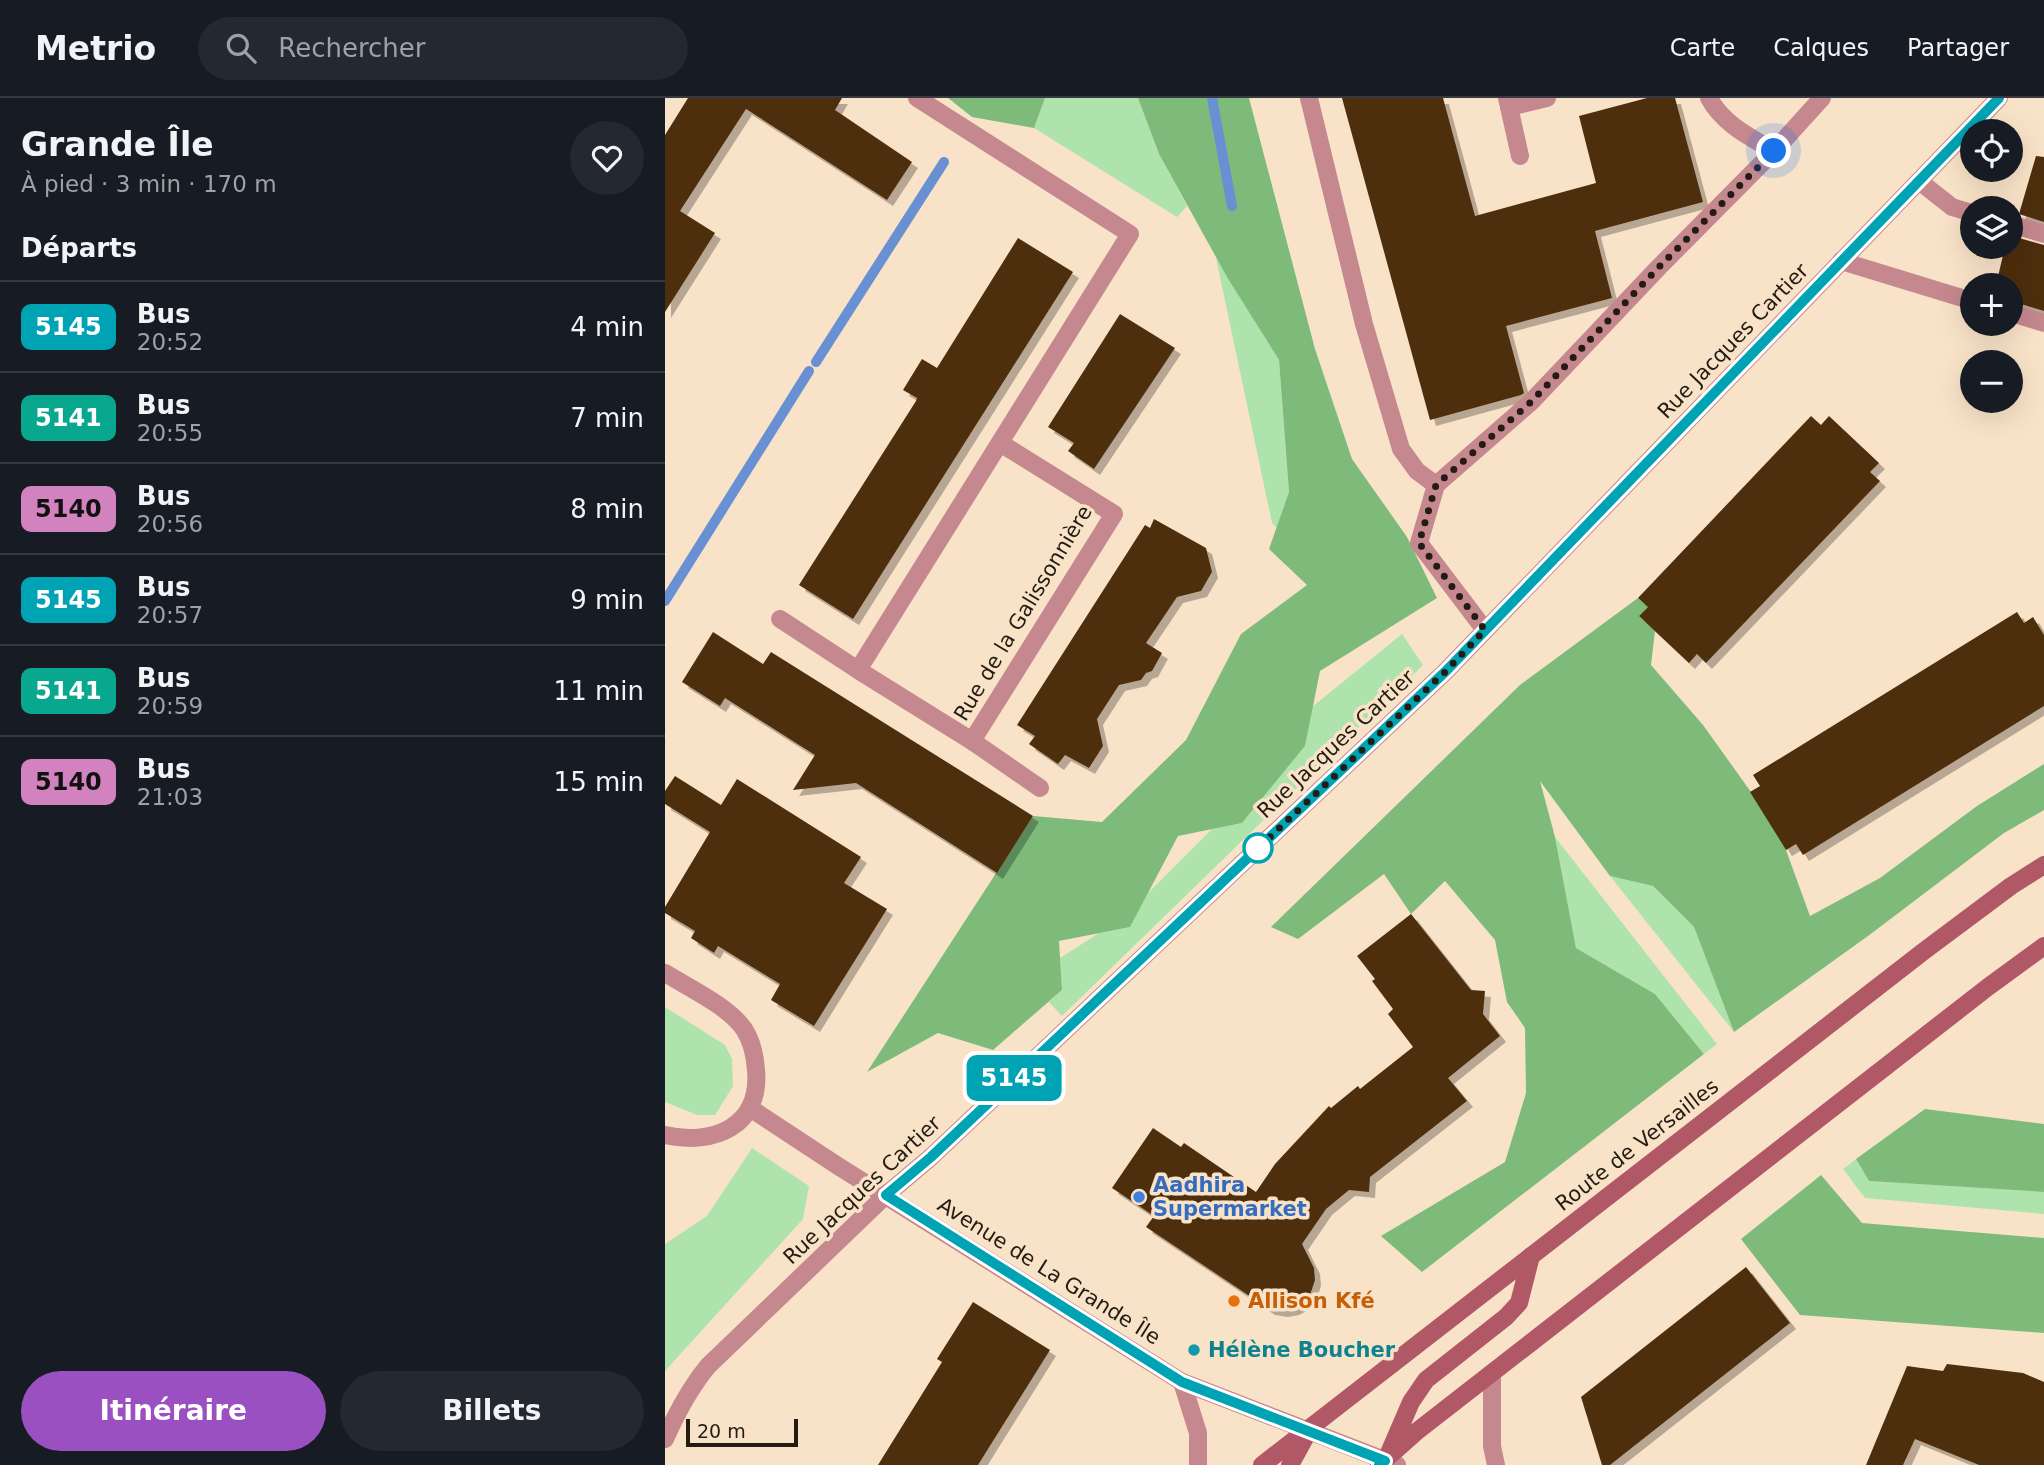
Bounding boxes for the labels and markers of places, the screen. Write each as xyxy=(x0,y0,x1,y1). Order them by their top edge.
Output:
unlabelled marker xyxy=(1243,833,1273,863)
place label: Aadhira Supermarket xyxy=(1153,1173,1307,1221)
marker: Aadhira Supermarket xyxy=(1131,1189,1147,1205)
place label: Allison Kfé xyxy=(1248,1289,1375,1313)
marker: Allison Kfé xyxy=(1226,1293,1242,1309)
place label: Hélène Boucher xyxy=(1208,1338,1396,1362)
marker: Hélène Boucher xyxy=(1186,1342,1202,1358)

